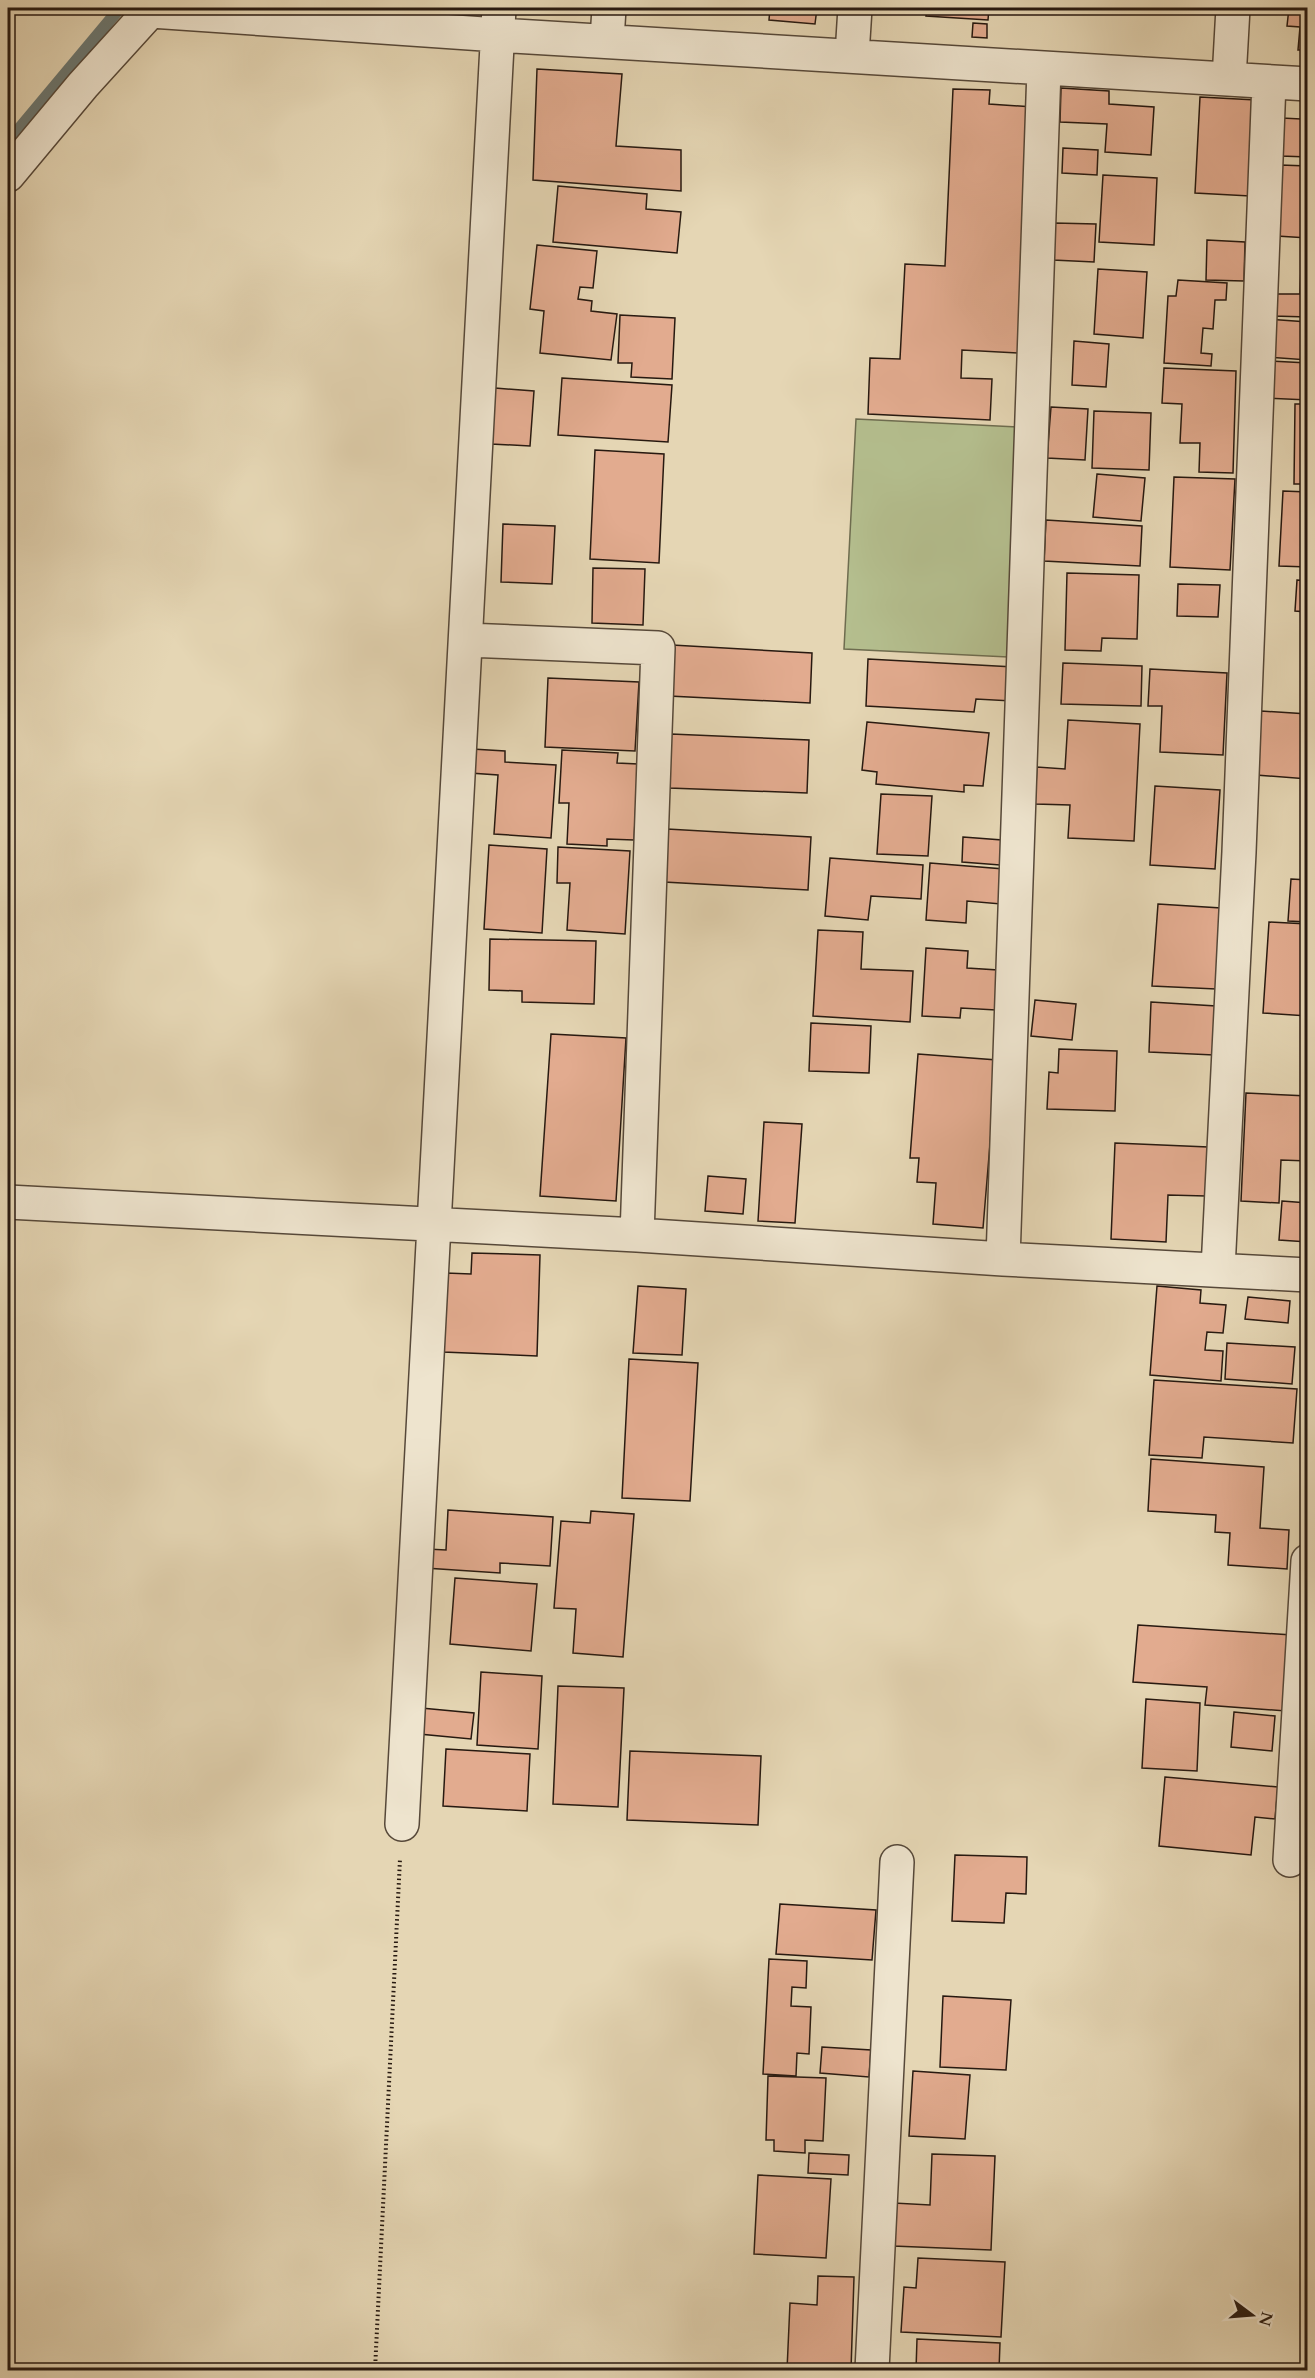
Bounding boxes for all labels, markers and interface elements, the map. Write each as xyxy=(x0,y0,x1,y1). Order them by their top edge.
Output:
north arrow xyxy=(1222,2285,1282,2345)
text: N xyxy=(1253,2309,1278,2329)

